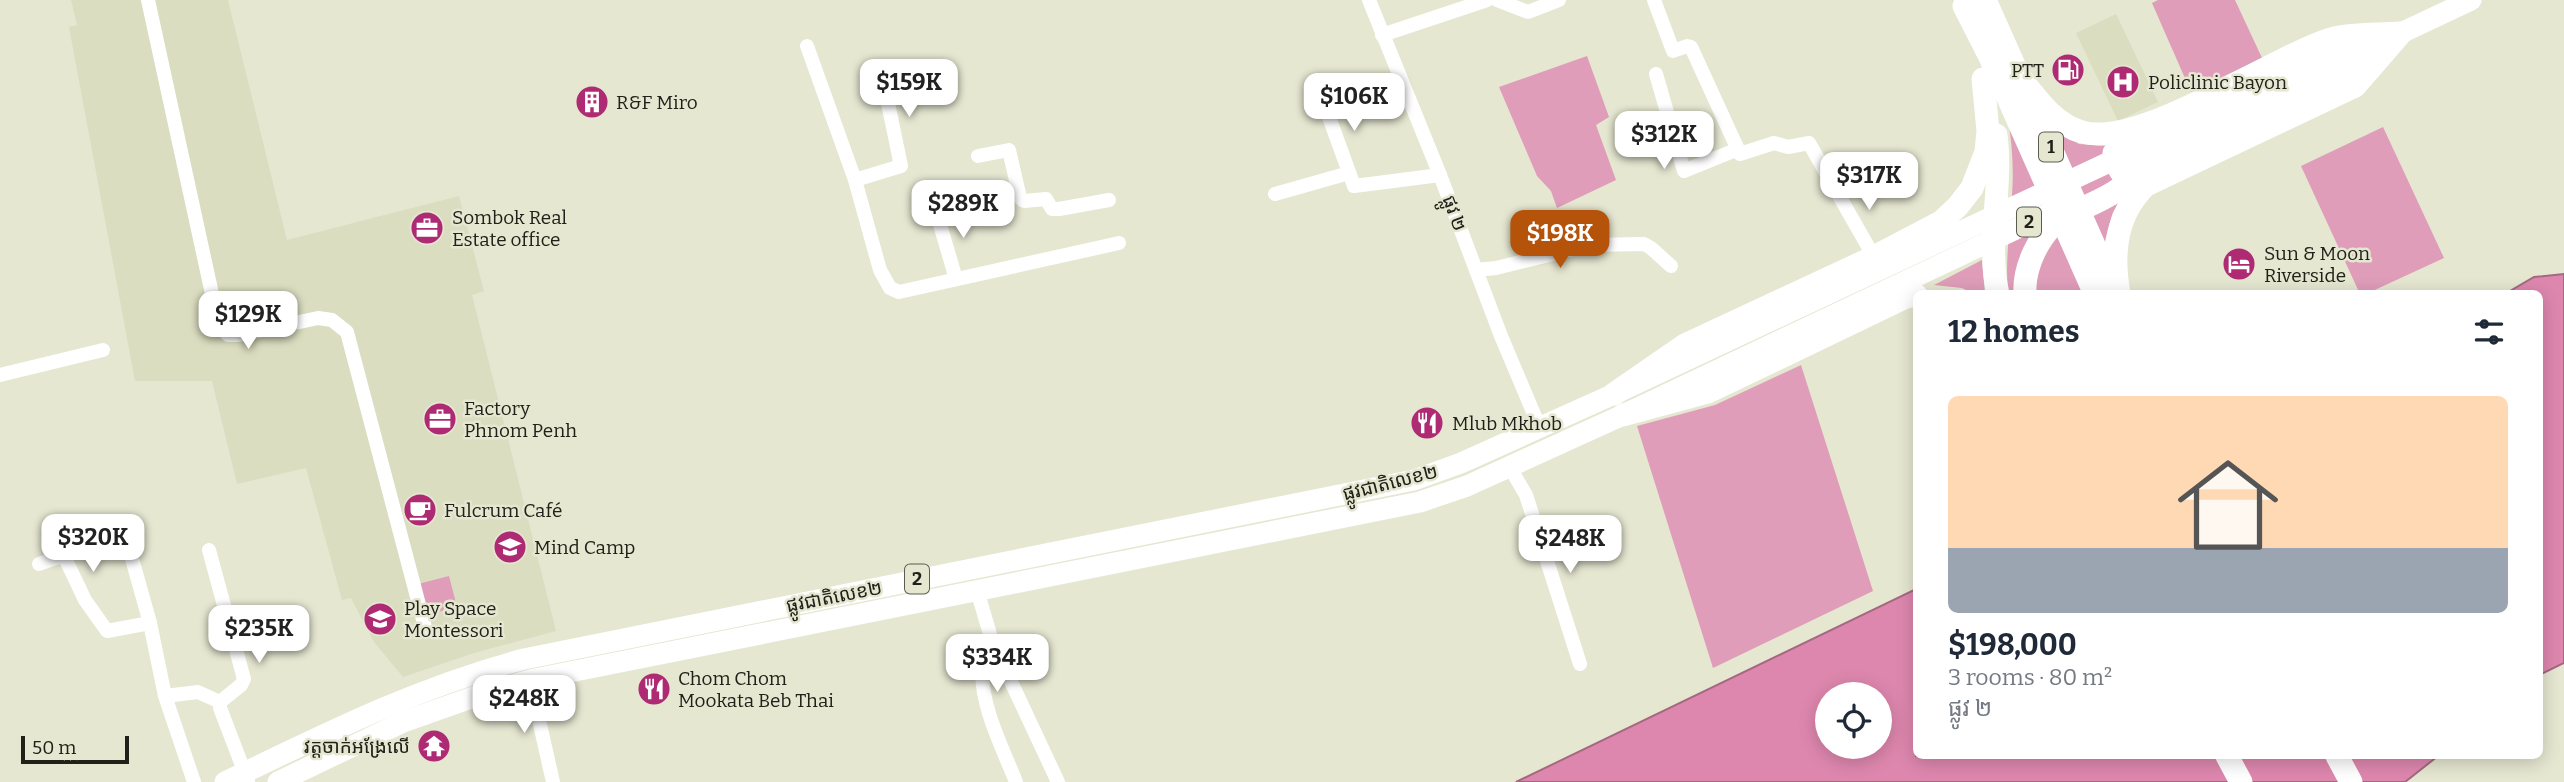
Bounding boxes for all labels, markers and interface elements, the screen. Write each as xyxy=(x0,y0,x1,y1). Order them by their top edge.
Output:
fuel station icon: PTT xyxy=(2049,51,2087,89)
place label: PTT xyxy=(2011,59,2044,82)
pin: $159K xyxy=(860,60,958,119)
hospital icon: Policlinic Bayon xyxy=(2104,63,2142,101)
text: $159K xyxy=(876,68,942,96)
place label: Policlinic Bayon xyxy=(2148,71,2287,94)
pin: $106K xyxy=(1305,74,1403,133)
text: $106K xyxy=(1320,82,1388,110)
building icon: R&F Miro xyxy=(573,83,611,121)
place label: R&F Miro xyxy=(616,91,698,114)
pin: $312K xyxy=(1615,111,1713,171)
text: $312K xyxy=(1631,120,1697,148)
road number: 1 xyxy=(2039,132,2063,162)
pin: $317K xyxy=(1820,152,1918,212)
text: $317K xyxy=(1836,161,1902,189)
pin: $289K xyxy=(914,180,1012,240)
text: $289K xyxy=(928,189,998,217)
street label: ផ្លូវ ២ xyxy=(1432,192,1472,236)
place label: Sombok Real Estate office xyxy=(452,206,567,251)
road number: 2 xyxy=(2017,208,2041,236)
office icon: Sombok Real Estate office xyxy=(408,209,446,247)
pin: $198K xyxy=(1511,210,1609,270)
text: $198K xyxy=(1526,219,1594,247)
place label: Sun & Moon Riverside xyxy=(2264,242,2370,287)
hotel icon: Sun & Moon Riverside xyxy=(2220,245,2258,283)
pin: $129K xyxy=(199,292,297,351)
text: $129K xyxy=(215,300,281,328)
icon: filters xyxy=(2470,313,2508,351)
text: 12 homes xyxy=(1948,314,2079,350)
place label: Factory Phnom Penh xyxy=(464,397,577,442)
office icon: Factory Phnom Penh xyxy=(421,400,459,438)
restaurant icon: Mlub Mkhob xyxy=(1408,404,1446,442)
place label: Mlub Mkhob xyxy=(1452,412,1562,435)
icon: home xyxy=(2165,442,2291,568)
street label: ផ្លូវជាតិលេខ២ xyxy=(1340,460,1441,511)
cafe icon: Fulcrum Café xyxy=(401,491,439,529)
place label: Fulcrum Café xyxy=(444,499,562,522)
pin: $320K xyxy=(44,514,142,574)
pin: $248K xyxy=(1521,516,1619,575)
text: $320K xyxy=(57,523,129,551)
text: $248K xyxy=(1535,524,1605,552)
school or university icon: Mind Camp xyxy=(491,528,529,566)
place label: Mind Camp xyxy=(534,536,635,559)
road number: 2 xyxy=(905,564,929,594)
street label: ផ្លូវជាតិលេខ២ xyxy=(784,576,885,623)
place label: Play Space Montessori xyxy=(404,597,504,642)
school or university icon: Play Space Montessori xyxy=(361,600,399,638)
pin: $235K xyxy=(210,606,308,665)
text: $235K xyxy=(224,614,294,642)
text: $198,000 xyxy=(1948,627,2077,663)
pin: $334K xyxy=(948,634,1046,694)
text: $334K xyxy=(962,643,1032,671)
text: 3 rooms · 80 m² xyxy=(1948,663,2112,691)
place label: Chom Chom Mookata Beb Thai xyxy=(678,667,834,712)
restaurant icon: Chom Chom Mookata Beb Thai xyxy=(635,670,673,708)
pin: $248K xyxy=(475,676,573,735)
map controls xyxy=(1815,682,1892,759)
button: locate xyxy=(1815,682,1892,759)
text: $248K xyxy=(489,684,559,712)
text: ផ្លូវ ២ xyxy=(1948,694,1992,722)
temple icon: វត្តចាក់អង្រែលើ xyxy=(415,727,453,765)
scale bar xyxy=(21,733,130,765)
place label: វត្តចាក់អង្រែលើ xyxy=(304,735,410,758)
text: 50 m xyxy=(32,736,76,759)

